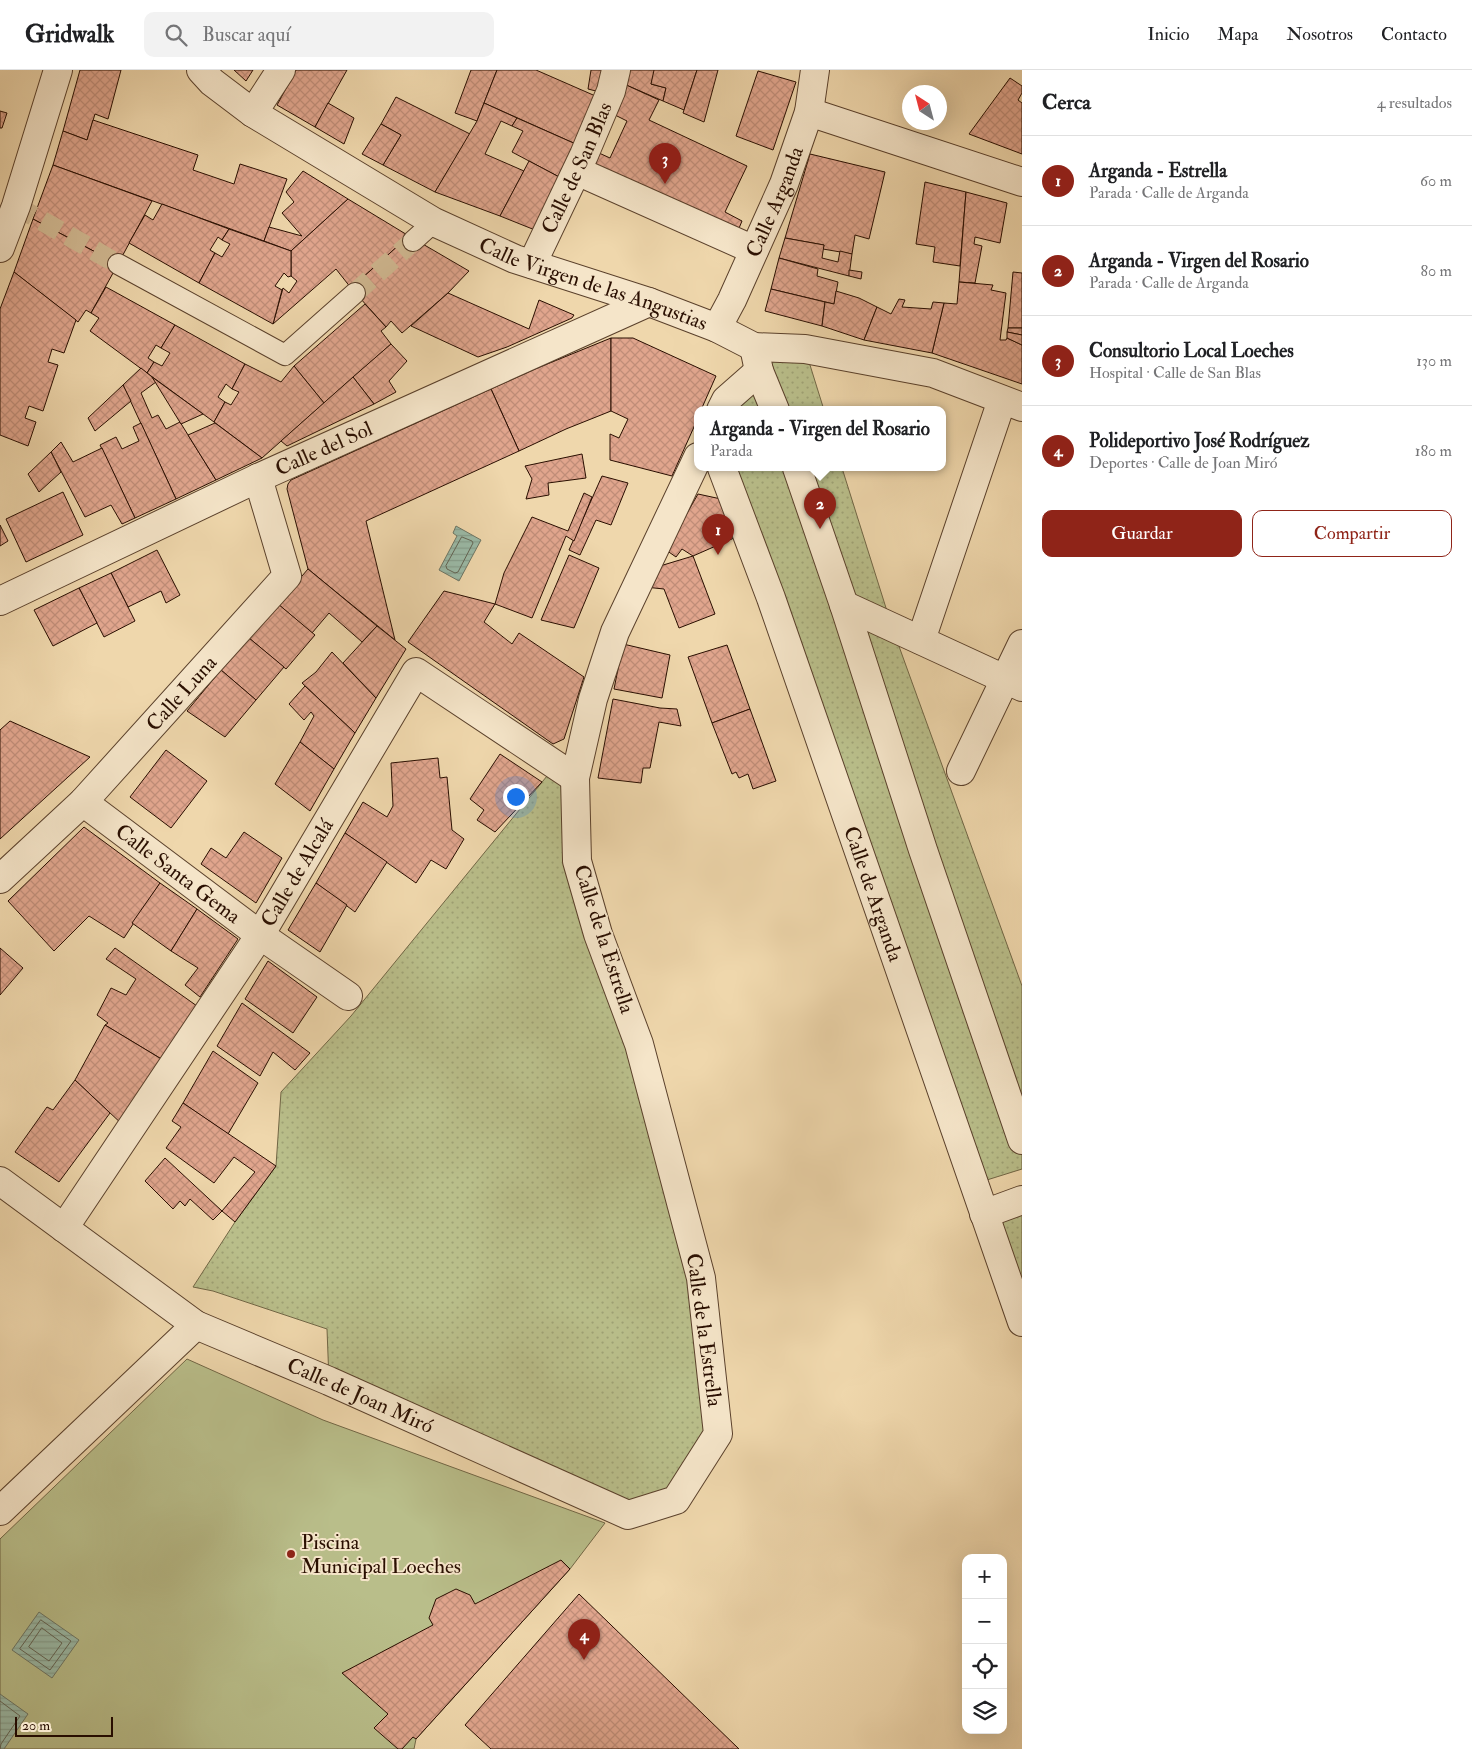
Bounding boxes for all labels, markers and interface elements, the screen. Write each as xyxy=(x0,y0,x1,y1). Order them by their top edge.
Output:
search box xyxy=(144,12,494,57)
text: Gridwalk xyxy=(25,19,114,50)
icon: search xyxy=(162,21,190,49)
text: Buscar aquí xyxy=(202,23,290,47)
text: Inicio xyxy=(1147,23,1189,46)
text: Mapa xyxy=(1217,23,1259,46)
text: Nosotros xyxy=(1287,23,1353,46)
text: Contacto xyxy=(1381,23,1447,46)
north arrow xyxy=(902,85,947,130)
text: Cerca xyxy=(1042,89,1091,116)
text: 4 resultados xyxy=(1377,93,1452,113)
street label: Calle de San Blas xyxy=(535,98,618,238)
street label: Calle Arganda xyxy=(739,142,810,261)
pin: 3 xyxy=(649,143,681,184)
text: Arganda - Estrella xyxy=(1089,159,1227,183)
text: 1 xyxy=(1055,171,1061,191)
text: 60 m xyxy=(1420,171,1452,191)
text: Parada · Calle de Arganda xyxy=(1089,183,1249,203)
street label: Calle Virgen de las Angustias xyxy=(475,231,711,337)
text: Arganda - Virgen del Rosario xyxy=(1089,249,1309,273)
text: 2 xyxy=(1054,261,1062,281)
text: 80 m xyxy=(1421,261,1452,281)
text: Parada · Calle de Arganda xyxy=(1089,273,1249,293)
text: Consultorio Local Loeches xyxy=(1089,339,1294,363)
text: 3 xyxy=(1055,351,1061,371)
text: 130 m xyxy=(1416,351,1452,371)
text: Hospital · Calle de San Blas xyxy=(1089,363,1261,383)
popup xyxy=(694,406,946,471)
street label: Calle del Sol xyxy=(271,414,377,482)
text: Arganda - Virgen del Rosario xyxy=(710,417,930,441)
text: Polideportivo José Rodríguez xyxy=(1089,429,1309,453)
text: Parada xyxy=(710,441,753,461)
text: 4 xyxy=(1054,441,1062,461)
text: 180 m xyxy=(1415,441,1452,461)
text: Deportes · Calle de Joan Miró xyxy=(1089,453,1277,473)
pin: 2 xyxy=(804,488,836,529)
button: Guardar xyxy=(1042,510,1242,557)
button: Compartir xyxy=(1252,510,1452,557)
pin: 1 xyxy=(702,514,734,555)
street label: Calle Luna xyxy=(140,649,223,737)
your location xyxy=(503,784,529,810)
street label: Calle de Alcalá xyxy=(254,813,340,932)
street label: Calle Santa Gema xyxy=(110,818,247,930)
street label: Calle de Arganda xyxy=(838,823,910,965)
street label: Calle de la Estrella xyxy=(567,861,641,1017)
street label: Calle de la Estrella xyxy=(680,1251,728,1409)
street label: Calle de Joan Miró xyxy=(283,1351,438,1440)
place label: Piscina Municipal Loeches xyxy=(301,1529,461,1580)
marker: Piscina Municipal Loeches xyxy=(285,1548,297,1560)
map controls xyxy=(962,1554,1007,1734)
button: + xyxy=(962,1554,1007,1599)
button: − xyxy=(962,1599,1007,1644)
pin: 4 xyxy=(568,1619,600,1660)
button: locate xyxy=(962,1644,1007,1689)
button: layers xyxy=(962,1689,1007,1734)
scale bar xyxy=(15,1714,112,1737)
text: 20 m xyxy=(22,1717,50,1734)

